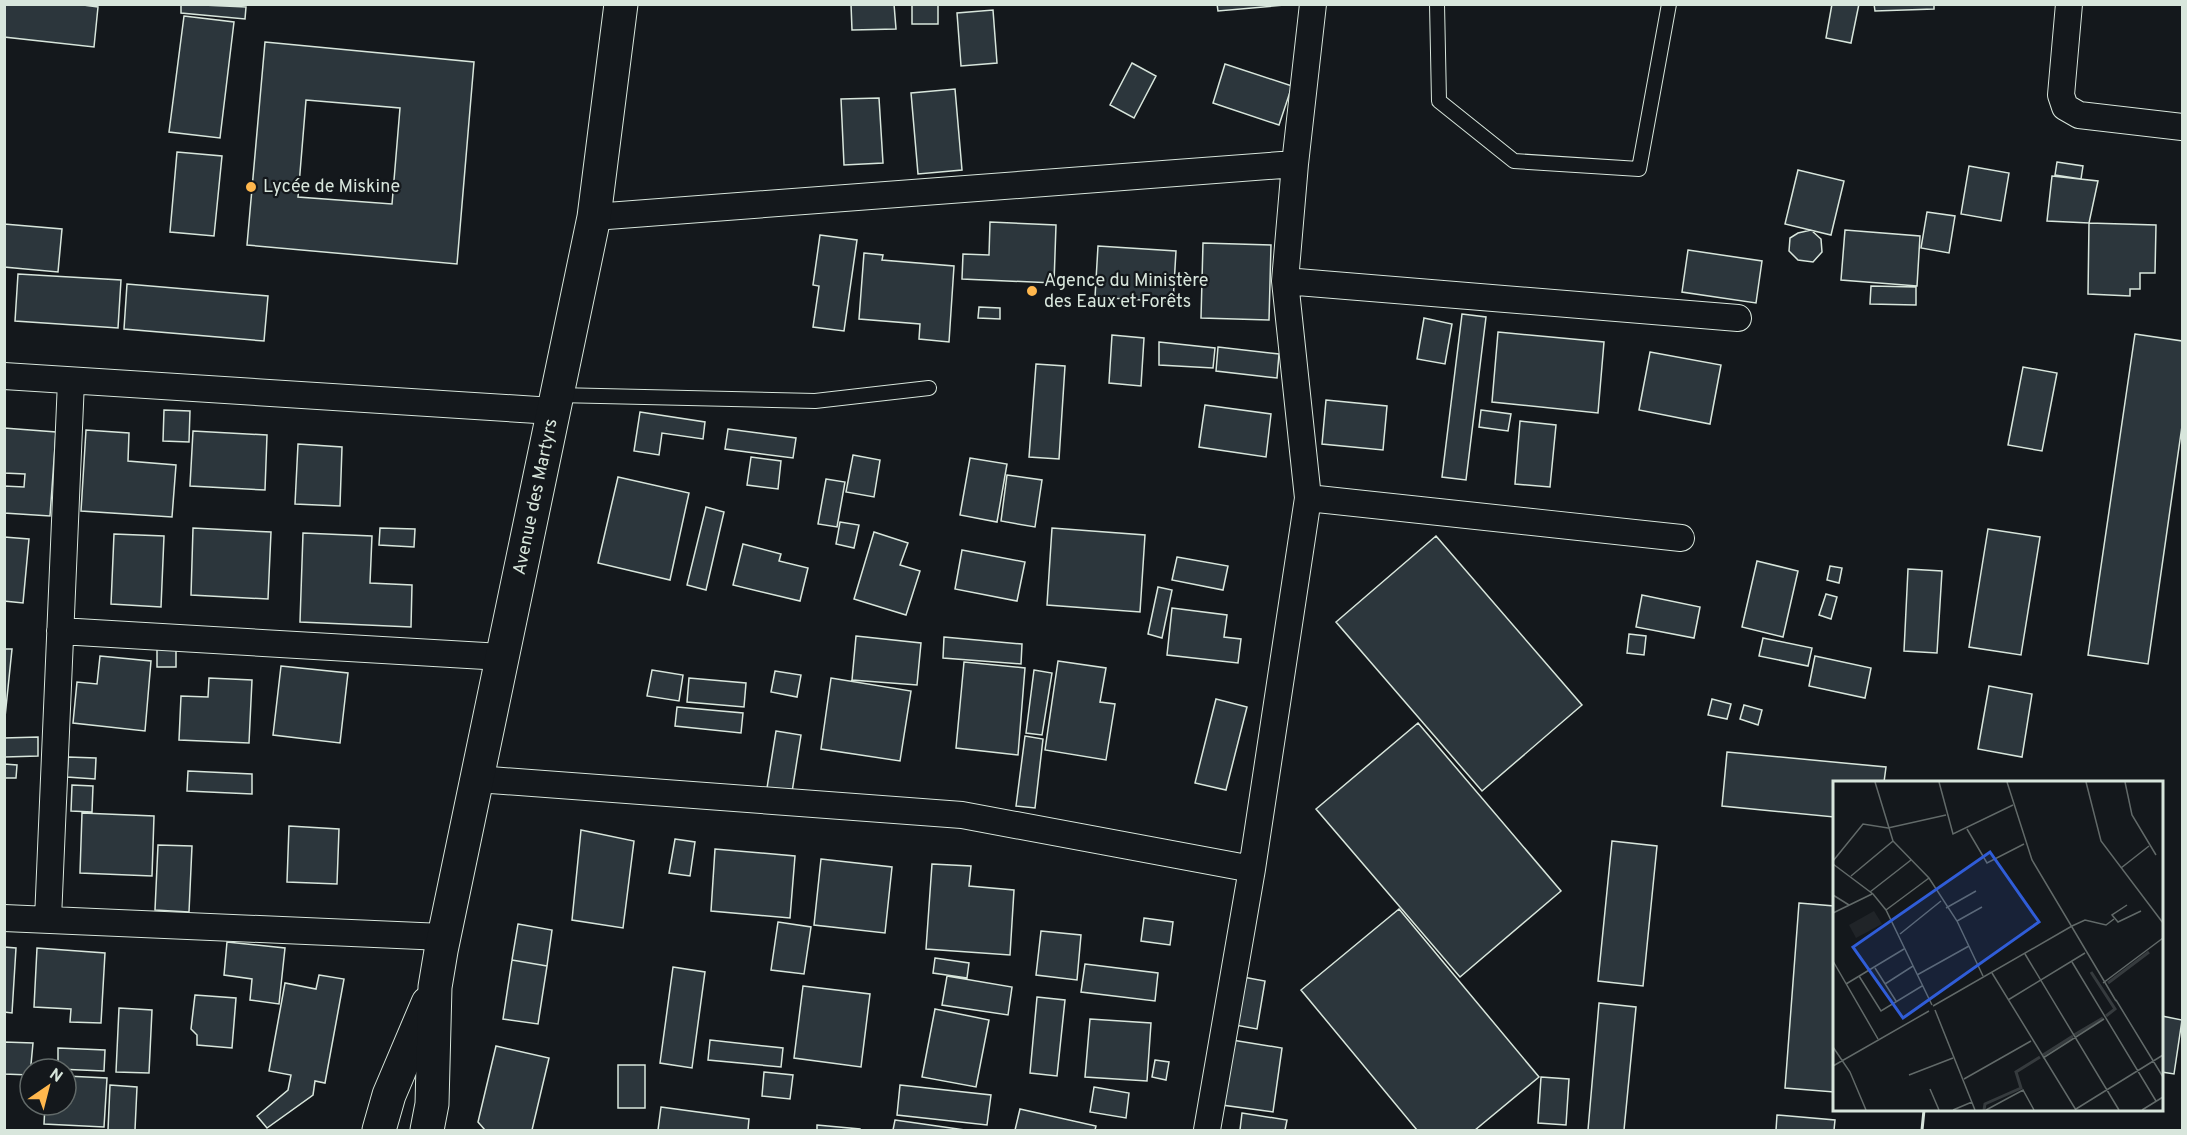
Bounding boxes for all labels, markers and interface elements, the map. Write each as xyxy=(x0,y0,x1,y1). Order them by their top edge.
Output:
place label: Lycée de Miskine xyxy=(263,176,400,199)
marker: Lycée de Miskine xyxy=(244,180,258,194)
place label: Agence du Ministère des Eaux et Forêts xyxy=(1044,270,1208,314)
marker: Agence du Ministère des Eaux et Forêts xyxy=(1025,284,1039,298)
street label: Avenue des Martyrs xyxy=(508,417,563,577)
inset map xyxy=(1833,781,2163,1111)
north arrow xyxy=(18,1057,78,1117)
text: N xyxy=(45,1065,66,1088)

